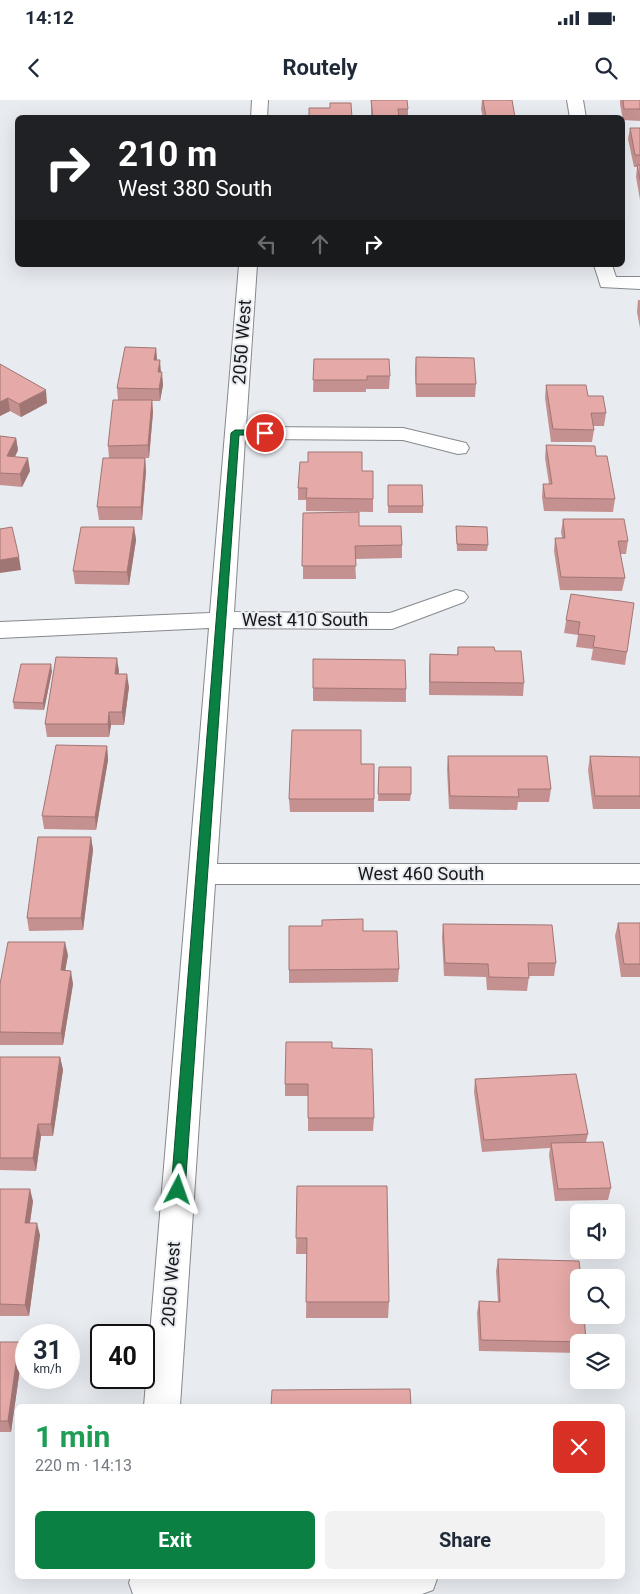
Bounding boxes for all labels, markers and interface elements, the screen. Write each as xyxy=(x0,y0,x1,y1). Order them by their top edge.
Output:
text: 14:12 xyxy=(25,6,74,29)
icon: back xyxy=(20,54,48,82)
icon: search xyxy=(592,54,620,82)
text: Routely xyxy=(282,55,358,80)
text: 210 m xyxy=(118,134,217,175)
icon: right xyxy=(35,135,100,200)
text: West 380 South xyxy=(118,176,272,201)
icon: left xyxy=(253,230,281,258)
icon: ahead xyxy=(306,230,334,258)
icon: right xyxy=(359,230,387,258)
street label: 2050 West xyxy=(228,299,255,385)
pin xyxy=(244,412,286,454)
icon: arrive xyxy=(251,419,279,447)
street label: West 410 South xyxy=(242,609,368,630)
street label: West 460 South xyxy=(358,863,484,884)
position arrow xyxy=(151,1163,203,1215)
map controls xyxy=(570,1204,625,1389)
button: sound xyxy=(570,1204,625,1259)
street label: 2050 West xyxy=(157,1241,184,1327)
button: search xyxy=(570,1269,625,1324)
speed limit sign: 40 xyxy=(90,1324,155,1389)
button: layers xyxy=(570,1334,625,1389)
text: 31 xyxy=(33,1336,62,1365)
text: km/h xyxy=(33,1362,62,1376)
text: 1 min xyxy=(35,1419,110,1454)
button: close xyxy=(553,1421,605,1473)
text: 220 m · 14:13 xyxy=(35,1456,132,1475)
button: Exit xyxy=(35,1511,315,1569)
button: Share xyxy=(325,1511,605,1569)

